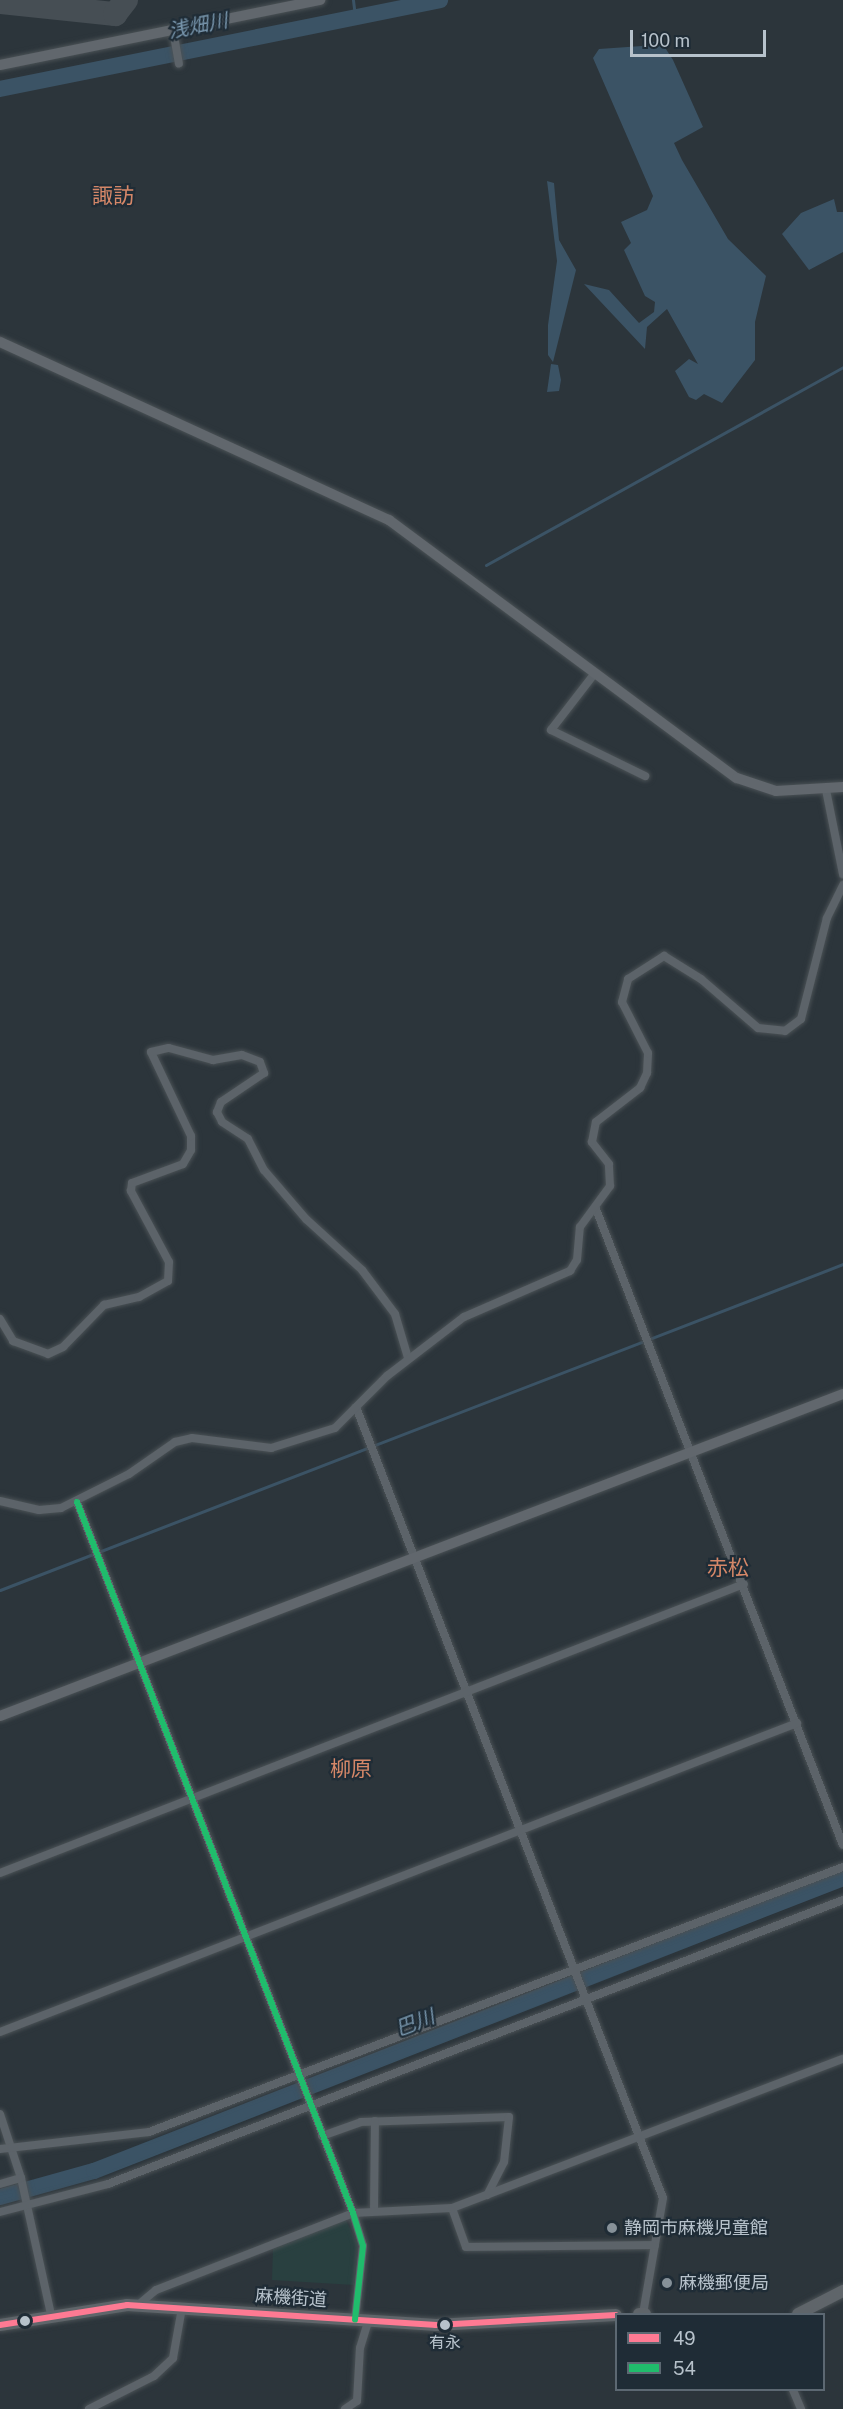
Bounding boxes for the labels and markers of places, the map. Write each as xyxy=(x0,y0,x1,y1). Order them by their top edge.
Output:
place label: 静岡市麻機児童館 xyxy=(624,2217,768,2239)
marker: 静岡市麻機児童館 xyxy=(605,2221,619,2235)
place label: 麻機郵便局 xyxy=(679,2272,769,2294)
marker: 麻機郵便局 xyxy=(660,2276,674,2290)
unlabelled marker xyxy=(19,2315,31,2327)
marker: 有永 xyxy=(439,2319,451,2331)
place label: 有永 xyxy=(429,2333,461,2353)

